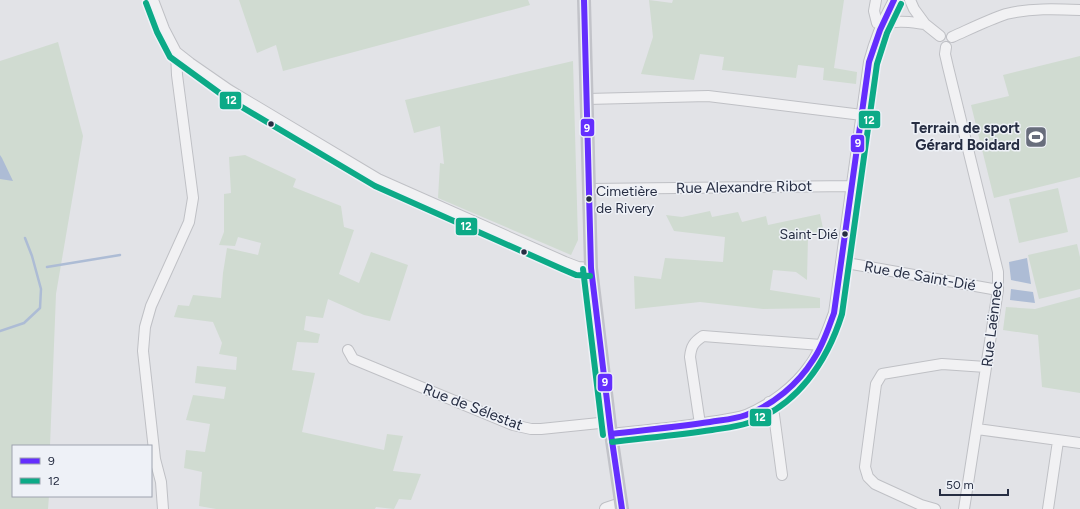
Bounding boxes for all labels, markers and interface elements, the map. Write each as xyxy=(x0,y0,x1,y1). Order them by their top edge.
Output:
line badge: 12 xyxy=(219,91,242,110)
text: 12 xyxy=(225,94,237,107)
line badge: 12 xyxy=(858,110,881,129)
text: 12 xyxy=(863,114,875,127)
line badge: 9 xyxy=(580,118,595,137)
unlabelled marker xyxy=(266,119,276,129)
place label: Terrain de sport Gérard Boidard xyxy=(911,119,1020,154)
text: 9 xyxy=(584,122,590,135)
sports icon: Terrain de sport Gérard Boidard xyxy=(1023,124,1049,150)
line badge: 9 xyxy=(850,134,865,153)
text: 9 xyxy=(855,137,861,150)
street label: Rue Alexandre Ribot xyxy=(676,177,813,197)
place label: Cimetière de Rivery xyxy=(596,183,658,217)
marker: Cimetière de Rivery xyxy=(584,194,594,204)
line badge: 12 xyxy=(455,217,478,236)
text: 12 xyxy=(460,220,472,233)
place label: Saint-Dié xyxy=(780,226,838,243)
marker: Saint-Dié xyxy=(840,229,850,239)
unlabelled marker xyxy=(519,247,529,257)
street label: Rue de Saint-Dié xyxy=(863,257,977,295)
street label: Rue Laënnec xyxy=(978,280,1006,368)
line badge: 9 xyxy=(597,373,613,392)
text: 9 xyxy=(602,376,608,389)
street label: Rue de Sélestat xyxy=(421,380,526,434)
line badge: 12 xyxy=(749,408,772,427)
text: 12 xyxy=(754,411,766,424)
legend xyxy=(12,445,152,497)
text: 9 xyxy=(48,454,55,468)
scale bar xyxy=(940,471,1008,497)
text: 12 xyxy=(48,474,60,488)
text: 50 m xyxy=(946,478,974,492)

